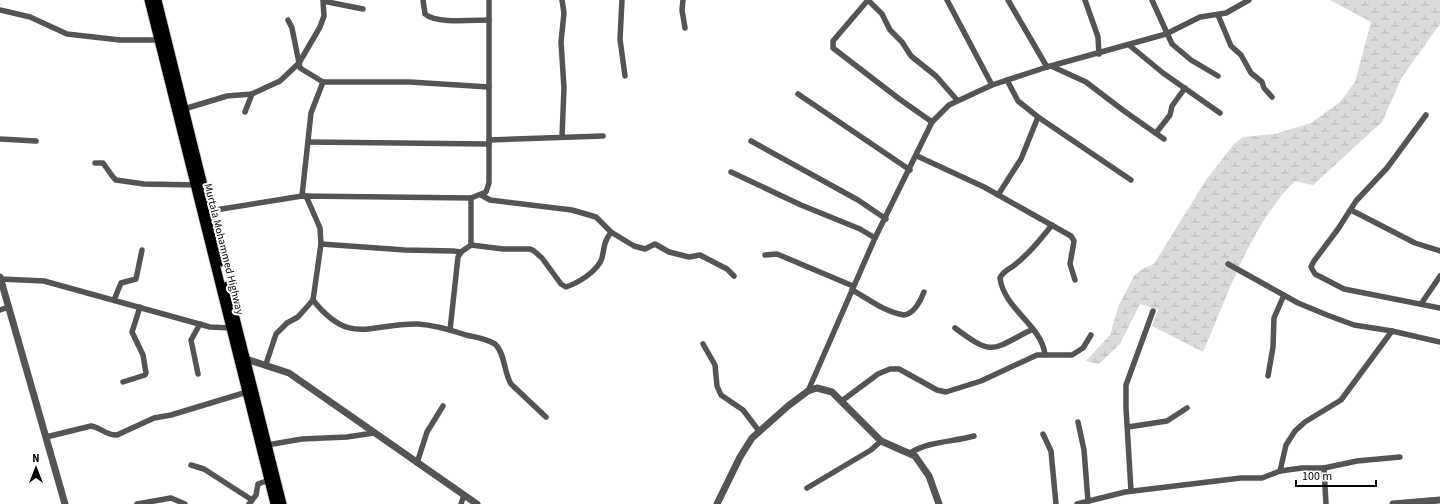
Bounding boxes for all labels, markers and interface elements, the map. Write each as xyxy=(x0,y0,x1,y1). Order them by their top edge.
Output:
street label: Murtala Mohammed Highway xyxy=(200,182,248,316)
north arrow xyxy=(16,448,56,488)
text: N xyxy=(32,451,40,466)
scale bar xyxy=(1296,462,1376,488)
text: 100 m xyxy=(1302,468,1332,485)

